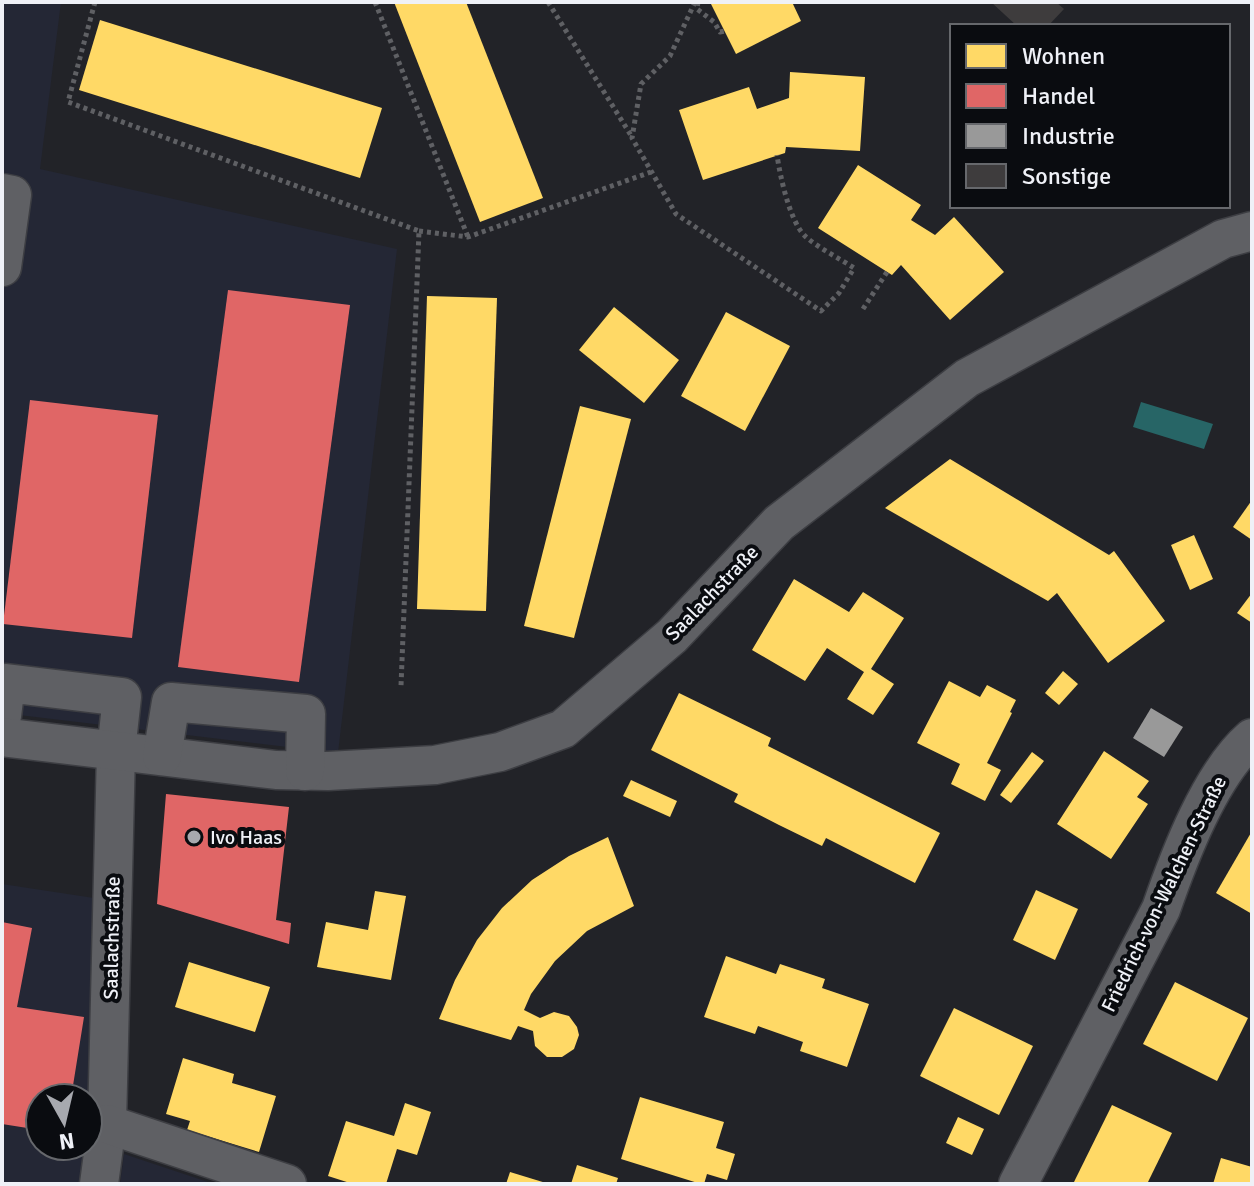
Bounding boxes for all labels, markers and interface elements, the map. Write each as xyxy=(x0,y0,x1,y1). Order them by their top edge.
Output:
legend xyxy=(950,24,1230,208)
text: Wohnen xyxy=(1022,41,1105,71)
text: Handel xyxy=(1022,81,1095,111)
text: Industrie xyxy=(1022,121,1115,151)
text: Sonstige xyxy=(1022,161,1111,191)
street label: Saalachstraße xyxy=(660,540,764,646)
street label: Friedrich-von-Walchen-Straße xyxy=(1096,772,1232,1016)
place label: Ivo Haas xyxy=(210,825,282,850)
marker: Ivo Haas xyxy=(185,828,203,846)
street label: Saalachstraße xyxy=(98,876,126,1000)
north arrow xyxy=(24,1082,104,1162)
text: N xyxy=(57,1127,76,1156)

